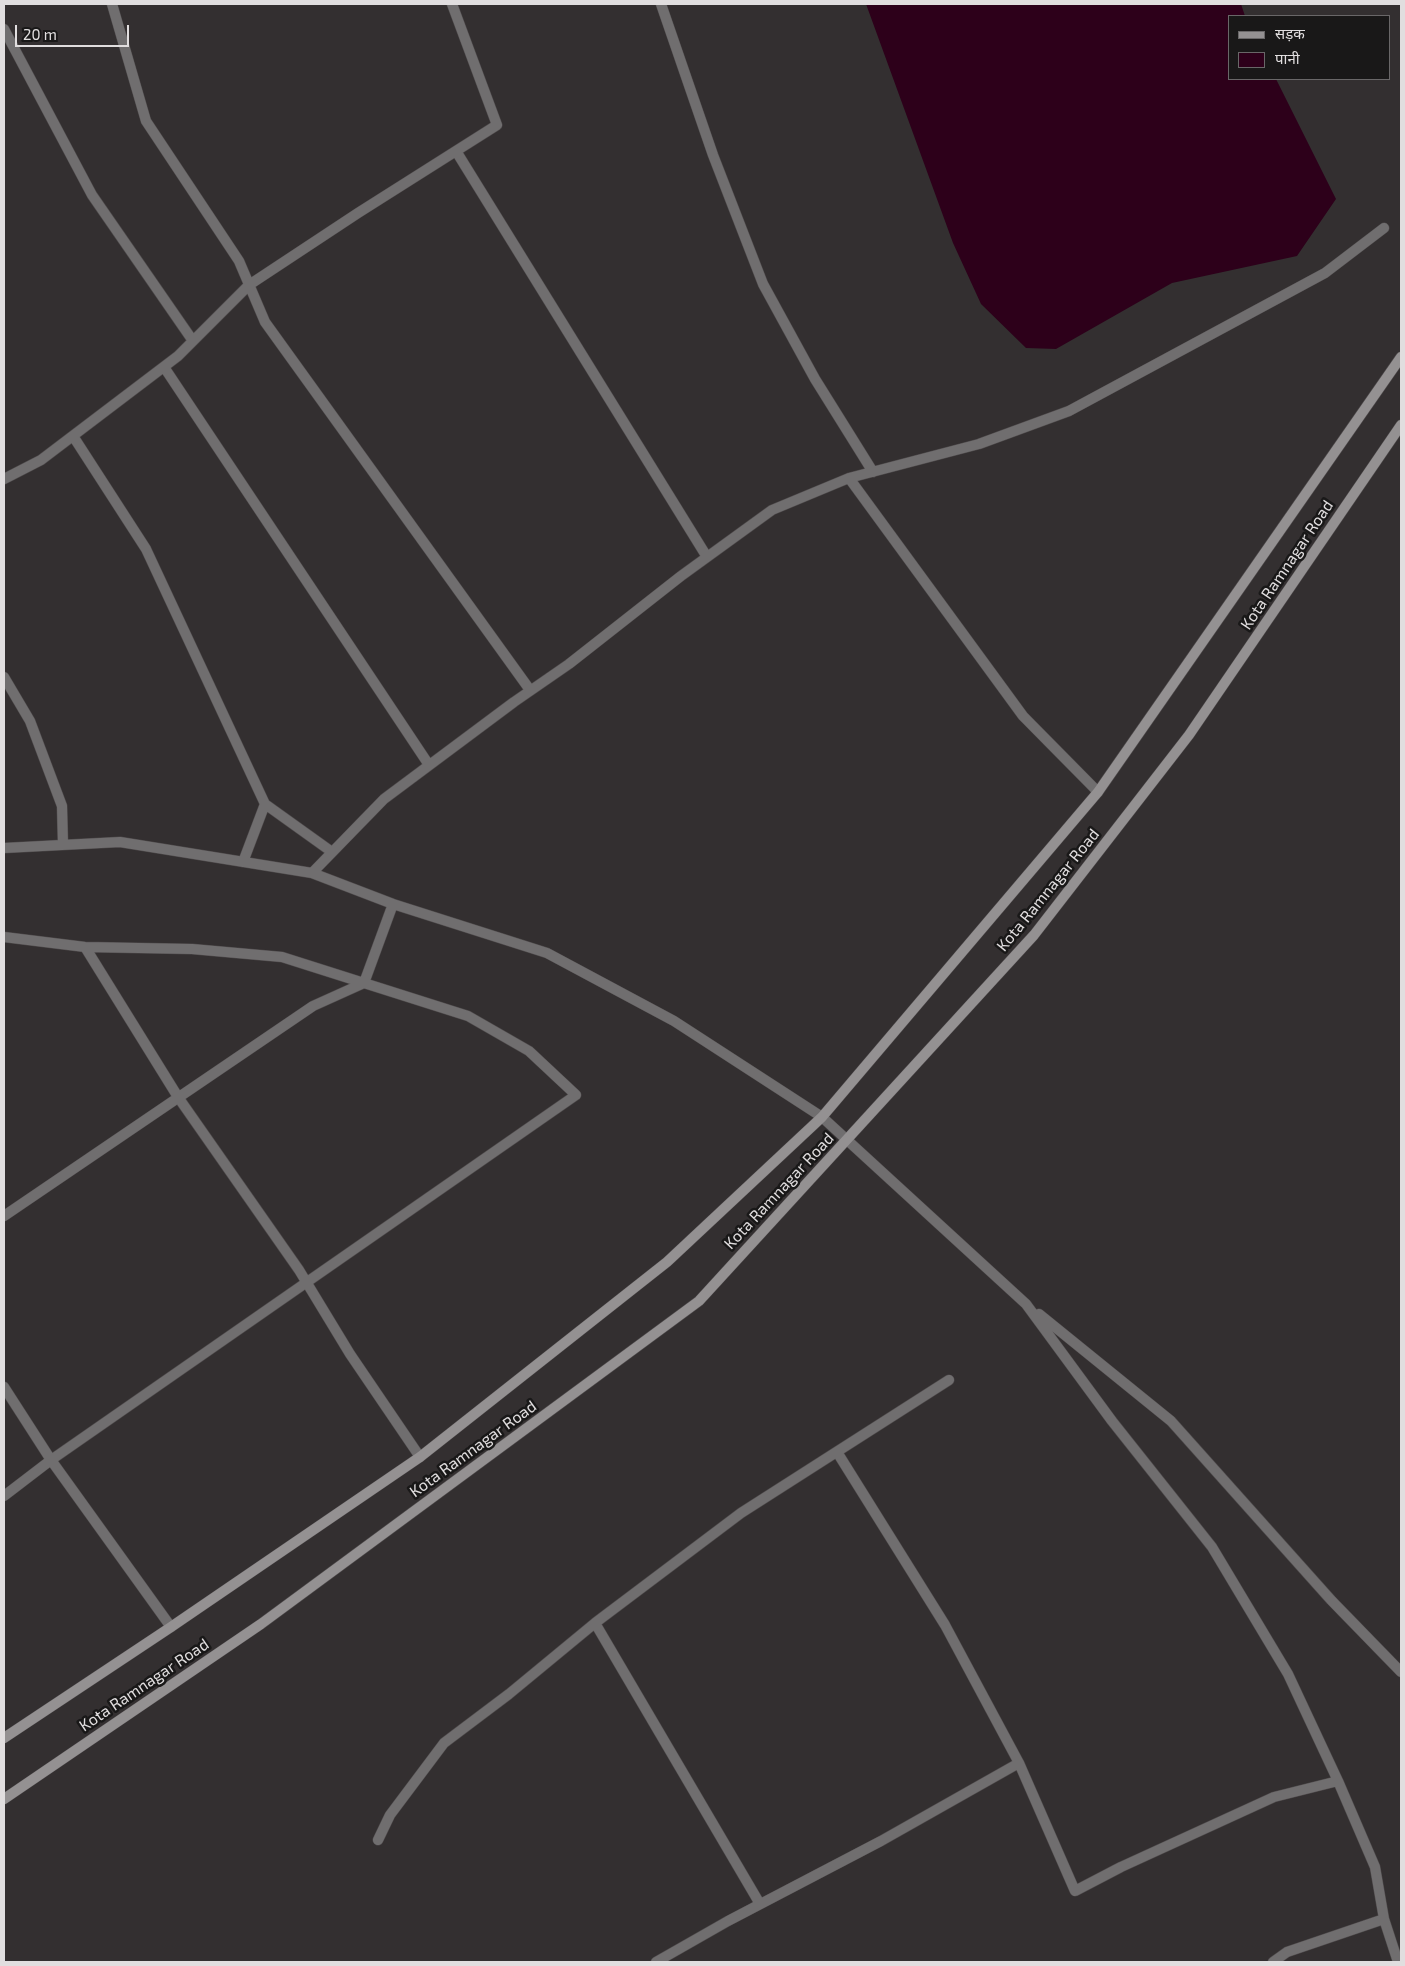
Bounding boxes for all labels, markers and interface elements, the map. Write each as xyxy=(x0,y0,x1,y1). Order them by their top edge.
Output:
scale bar xyxy=(18,15,131,47)
legend xyxy=(1228,15,1390,80)
text: सड़क xyxy=(1275,24,1305,42)
text: 20 m xyxy=(23,25,57,43)
text: पानी xyxy=(1275,49,1300,67)
street label: Kota Ramnagar Road xyxy=(1237,497,1337,633)
street label: Kota Ramnagar Road xyxy=(993,825,1103,955)
street label: Kota Ramnagar Road xyxy=(720,1129,838,1253)
street label: Kota Ramnagar Road xyxy=(406,1397,540,1501)
street label: Kota Ramnagar Road xyxy=(76,1635,212,1735)

